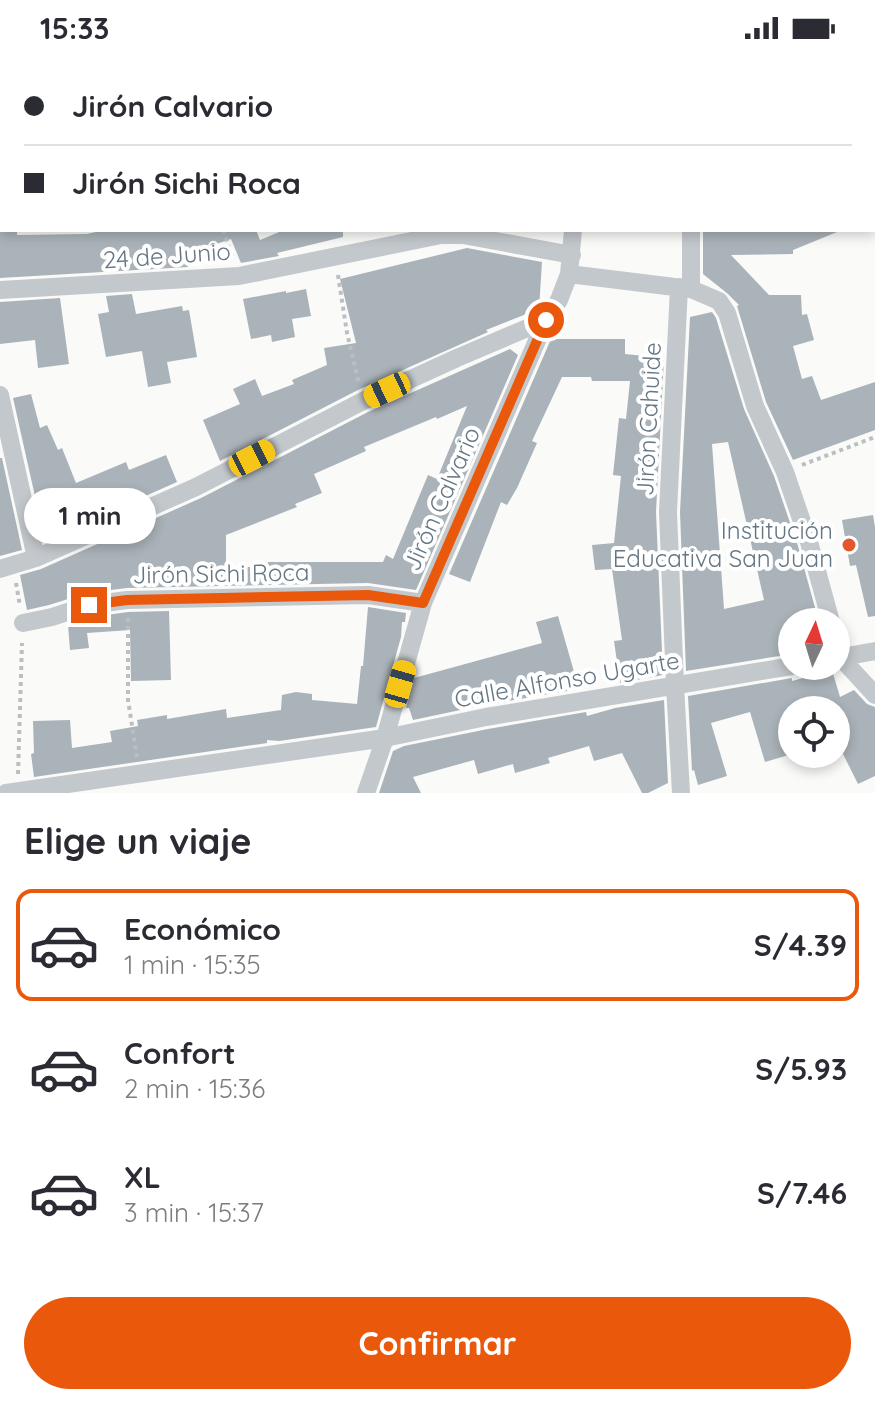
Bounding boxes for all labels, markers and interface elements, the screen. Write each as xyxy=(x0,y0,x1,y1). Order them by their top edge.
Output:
text: 15:33 xyxy=(40,9,109,47)
text: Jirón Calvario xyxy=(72,87,273,125)
text: Jirón Sichi Roca xyxy=(72,164,301,202)
street label: 24 de Junio xyxy=(102,236,232,274)
route start xyxy=(528,302,564,338)
street label: Jirón Cahuide xyxy=(629,341,667,497)
car xyxy=(360,369,414,411)
street label: Jirón Calvario xyxy=(396,422,486,575)
car xyxy=(225,436,279,480)
callout: 1 min xyxy=(23,489,155,545)
text: 1 min xyxy=(59,499,122,532)
place label: Institución Educativa San Juan xyxy=(613,515,833,573)
marker: Institución Educativa San Juan xyxy=(840,536,858,554)
street label: Jirón Sichi Roca xyxy=(132,556,310,590)
route end xyxy=(71,587,107,623)
north arrow xyxy=(778,608,850,680)
map controls xyxy=(778,608,850,768)
street label: Calle Alfonso Ugarte xyxy=(452,644,682,714)
car xyxy=(382,658,418,710)
button: locate xyxy=(778,696,850,768)
text: Elige un viaje xyxy=(24,818,252,863)
icon: car xyxy=(28,909,100,981)
text: Económico xyxy=(124,910,281,948)
text: S/4.39 xyxy=(754,926,847,964)
text: 1 min · 15:35 xyxy=(124,948,261,981)
icon: car xyxy=(28,1033,100,1105)
text: Confort xyxy=(124,1034,236,1072)
text: S/5.93 xyxy=(755,1050,847,1088)
text: 2 min · 15:36 xyxy=(124,1072,265,1105)
icon: car xyxy=(28,1157,100,1229)
text: XL xyxy=(124,1158,161,1196)
text: S/7.46 xyxy=(757,1174,847,1212)
text: 3 min · 15:37 xyxy=(124,1196,264,1229)
button: Confirmar xyxy=(24,1297,851,1389)

